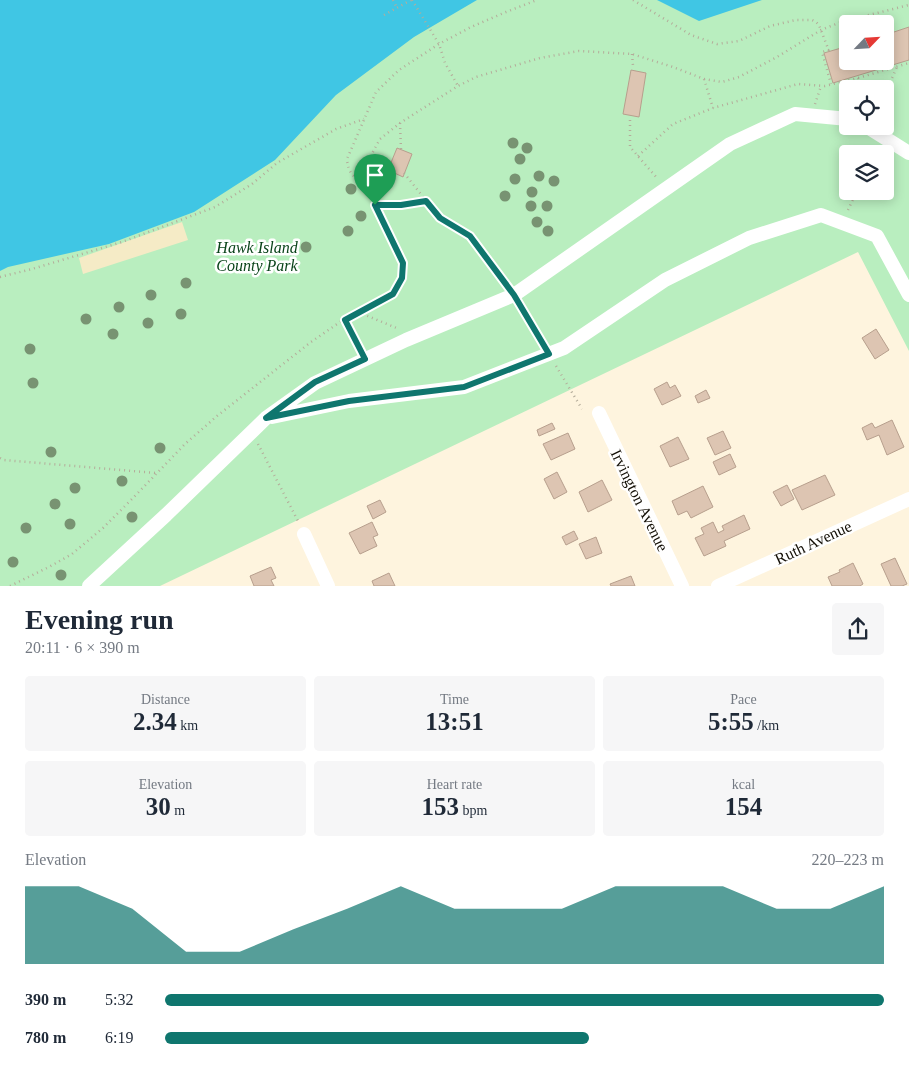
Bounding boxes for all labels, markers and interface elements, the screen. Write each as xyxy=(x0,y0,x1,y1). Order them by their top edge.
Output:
north arrow xyxy=(839,15,894,70)
map controls xyxy=(839,15,894,200)
button: locate xyxy=(839,80,894,135)
button: layers xyxy=(839,145,894,200)
pin xyxy=(354,154,396,205)
icon: arrive xyxy=(361,161,389,189)
park label: Hawk Island County Park xyxy=(215,239,299,275)
street label: Irvington Avenue xyxy=(607,447,672,554)
street label: Ruth Avenue xyxy=(772,517,854,568)
button: share xyxy=(832,603,884,655)
text: Evening run xyxy=(25,604,174,635)
text: 20:11 · 6 × 390 m xyxy=(25,639,140,656)
text: Distance xyxy=(141,692,190,707)
text: Time xyxy=(440,692,469,707)
text: Pace xyxy=(730,692,757,707)
text: 2.34 xyxy=(133,708,177,735)
text: 13:51 xyxy=(425,708,484,735)
text: 5:55 xyxy=(708,708,754,735)
text: km xyxy=(177,718,198,733)
text: /km xyxy=(754,718,779,733)
text: Elevation xyxy=(139,777,192,792)
text: Heart rate xyxy=(427,777,482,792)
text: kcal xyxy=(732,777,755,792)
text: 30 xyxy=(146,793,171,820)
text: 153 xyxy=(422,793,459,820)
text: 154 xyxy=(725,793,762,820)
text: m xyxy=(171,803,185,818)
text: bpm xyxy=(459,803,487,818)
text: Elevation xyxy=(25,851,86,868)
text: 220–223 m xyxy=(812,851,884,868)
text: 390 m xyxy=(25,991,66,1008)
text: 5:32 xyxy=(105,991,133,1008)
text: 780 m xyxy=(25,1029,66,1046)
text: 6:19 xyxy=(105,1029,133,1046)

